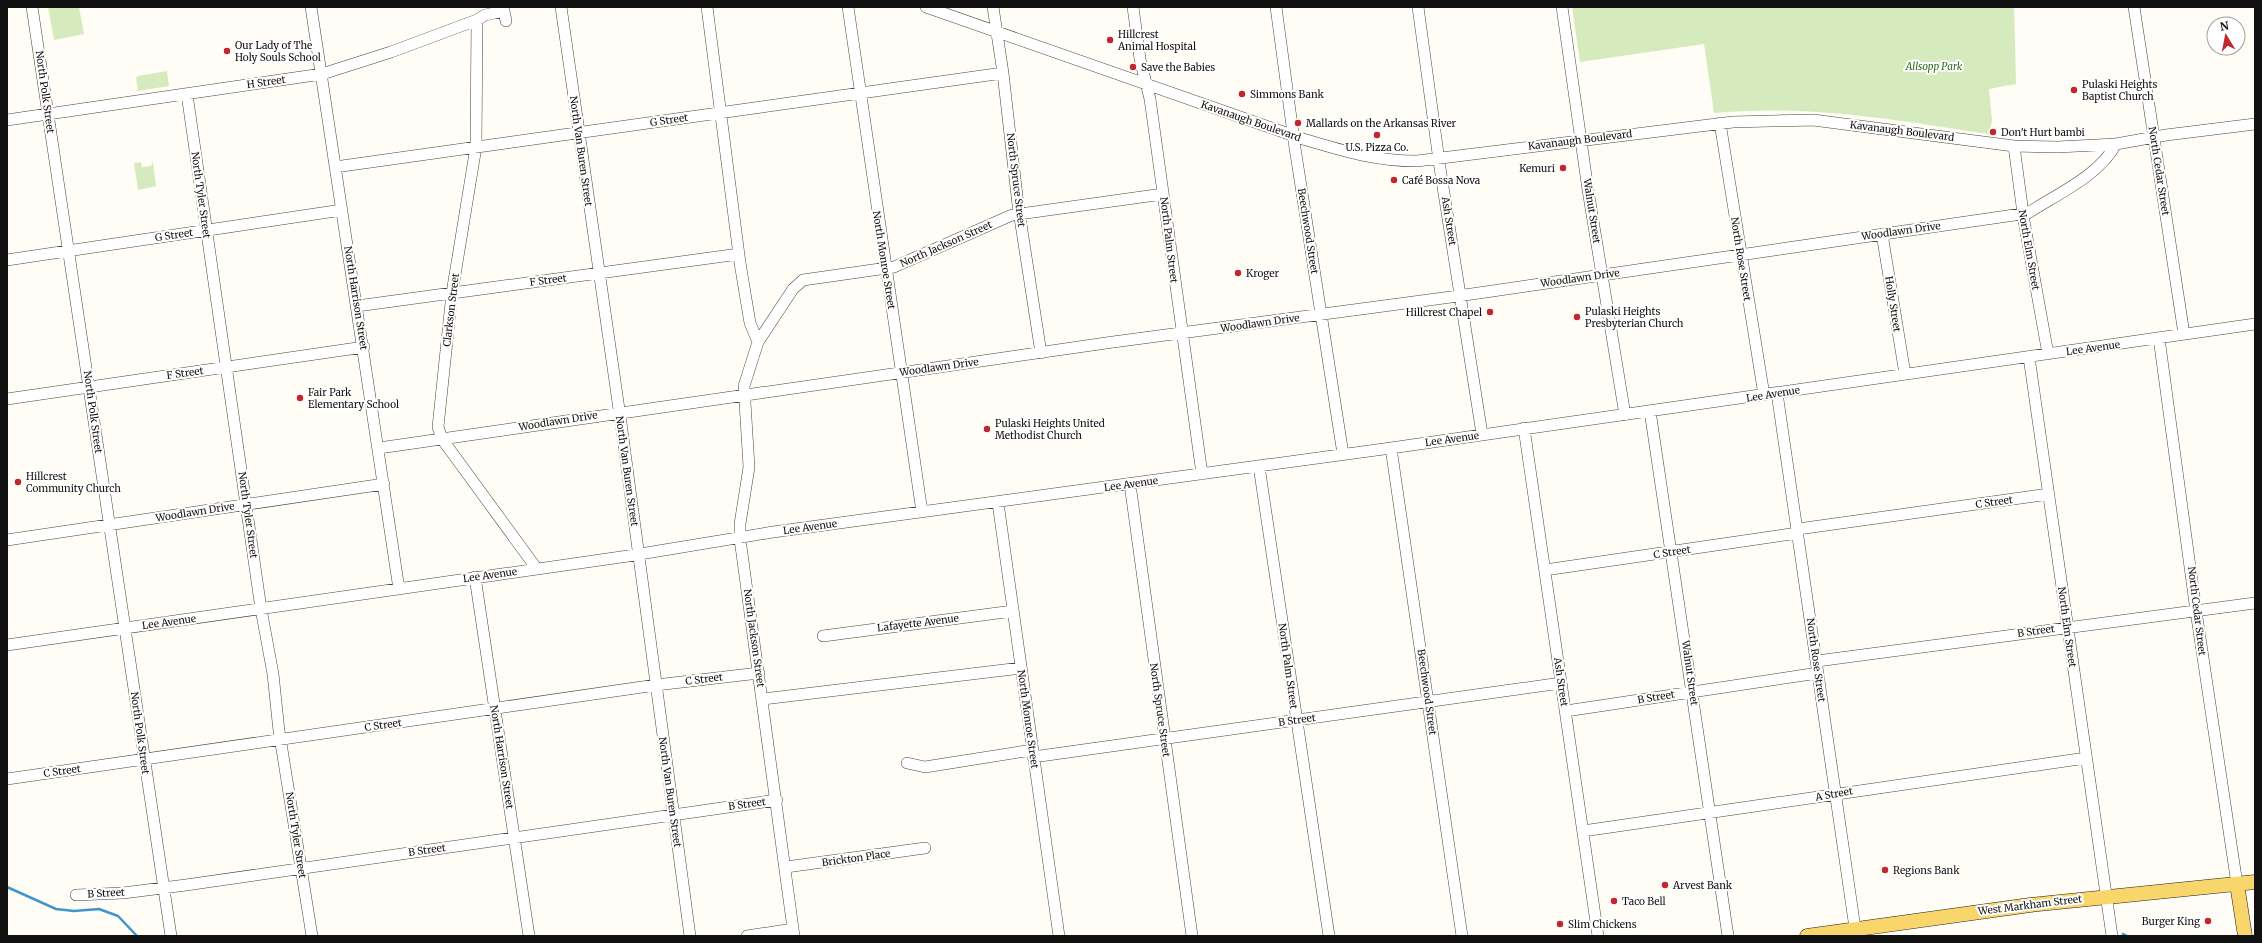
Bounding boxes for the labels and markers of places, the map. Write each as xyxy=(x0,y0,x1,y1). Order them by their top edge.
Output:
place label: Hillcrest Animal Hospital xyxy=(1117,28,1196,53)
marker: Hillcrest Animal Hospital xyxy=(1105,35,1115,45)
place label: Our Lady of The Holy Souls School xyxy=(235,39,321,64)
marker: Our Lady of The Holy Souls School xyxy=(222,46,232,56)
place label: Save the Babies xyxy=(1141,61,1215,74)
marker: Save the Babies xyxy=(1128,62,1138,72)
place label: Pulaski Heights Baptist Church xyxy=(2082,78,2158,103)
marker: Pulaski Heights Baptist Church xyxy=(2069,85,2079,95)
place label: Simmons Bank xyxy=(1250,88,1325,101)
marker: Simmons Bank xyxy=(1237,89,1247,99)
place label: Mallards on the Arkansas River xyxy=(1306,117,1457,130)
marker: Mallards on the Arkansas River xyxy=(1293,118,1303,128)
place label: Don't Hurt bambi xyxy=(2001,126,2085,139)
marker: Don't Hurt bambi xyxy=(1988,127,1998,137)
marker: U.S. Pizza Co. xyxy=(1372,130,1382,140)
place label: U.S. Pizza Co. xyxy=(1346,141,1408,154)
place label: Kemuri xyxy=(1519,162,1555,175)
marker: Kemuri xyxy=(1558,163,1568,173)
place label: Café Bossa Nova xyxy=(1402,174,1481,187)
marker: Café Bossa Nova xyxy=(1389,175,1399,185)
place label: Kroger xyxy=(1246,267,1279,280)
marker: Kroger xyxy=(1233,268,1243,278)
place label: Pulaski Heights Presbyterian Church xyxy=(1585,305,1684,330)
place label: Hillcrest Chapel xyxy=(1406,306,1482,319)
marker: Hillcrest Chapel xyxy=(1485,307,1495,317)
marker: Pulaski Heights Presbyterian Church xyxy=(1572,312,1582,322)
place label: Fair Park Elementary School xyxy=(308,386,399,411)
marker: Fair Park Elementary School xyxy=(295,393,305,403)
place label: Pulaski Heights United Methodist Church xyxy=(995,417,1105,442)
marker: Pulaski Heights United Methodist Church xyxy=(982,424,992,434)
place label: Hillcrest Community Church xyxy=(26,470,121,495)
marker: Hillcrest Community Church xyxy=(13,477,23,487)
place label: Regions Bank xyxy=(1893,864,1960,877)
marker: Regions Bank xyxy=(1880,865,1890,875)
place label: Arvest Bank xyxy=(1672,879,1733,892)
marker: Arvest Bank xyxy=(1660,880,1670,890)
place label: Taco Bell xyxy=(1622,895,1666,908)
marker: Taco Bell xyxy=(1609,896,1619,906)
place label: Burger King xyxy=(2142,915,2200,928)
marker: Burger King xyxy=(2203,916,2213,926)
place label: Slim Chickens xyxy=(1568,918,1637,931)
marker: Slim Chickens xyxy=(1555,919,1565,929)

